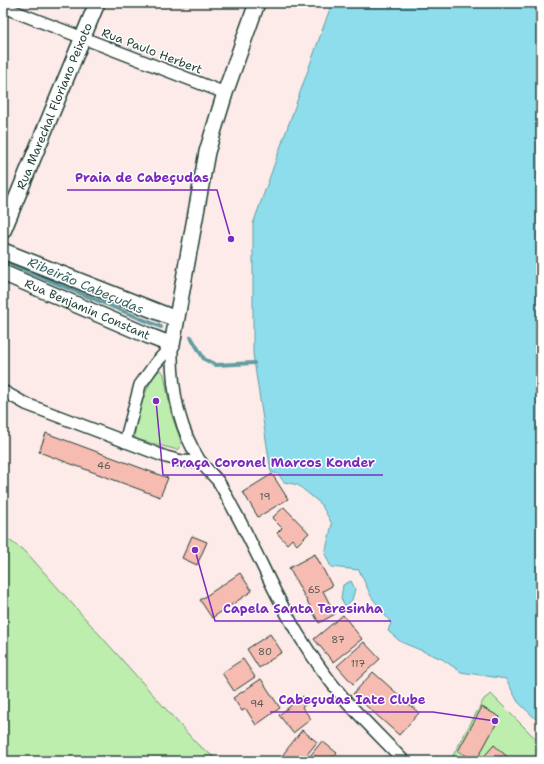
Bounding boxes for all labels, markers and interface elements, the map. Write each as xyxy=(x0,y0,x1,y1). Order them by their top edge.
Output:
street label: Rua Marechal Floriano Peixoto xyxy=(13,20,96,192)
street label: Rua Paulo Herbert xyxy=(99,24,205,78)
callout: Praia de Cabeçudas xyxy=(67,165,217,190)
text: Praia de Cabeçudas xyxy=(75,169,209,186)
water label: Ribeirão Cabeçudas xyxy=(25,253,146,318)
street label: Rua Benjamin Constant xyxy=(22,275,153,344)
callout: Praça Coronel Marcos Konder xyxy=(163,450,383,475)
text: Praça Coronel Marcos Konder xyxy=(171,454,375,471)
house number: 46 xyxy=(97,459,111,472)
house number: 19 xyxy=(260,490,270,503)
house number: 65 xyxy=(308,583,320,596)
callout: Capela Santa Teresinha xyxy=(215,596,391,621)
text: Capela Santa Teresinha xyxy=(223,600,383,617)
house number: 87 xyxy=(331,633,345,646)
house number: 80 xyxy=(258,645,272,658)
house number: 117 xyxy=(351,657,365,670)
callout: Cabeçudas Iate Clube xyxy=(270,687,433,712)
text: Cabeçudas Iate Clube xyxy=(278,691,426,708)
house number: 94 xyxy=(250,697,264,710)

